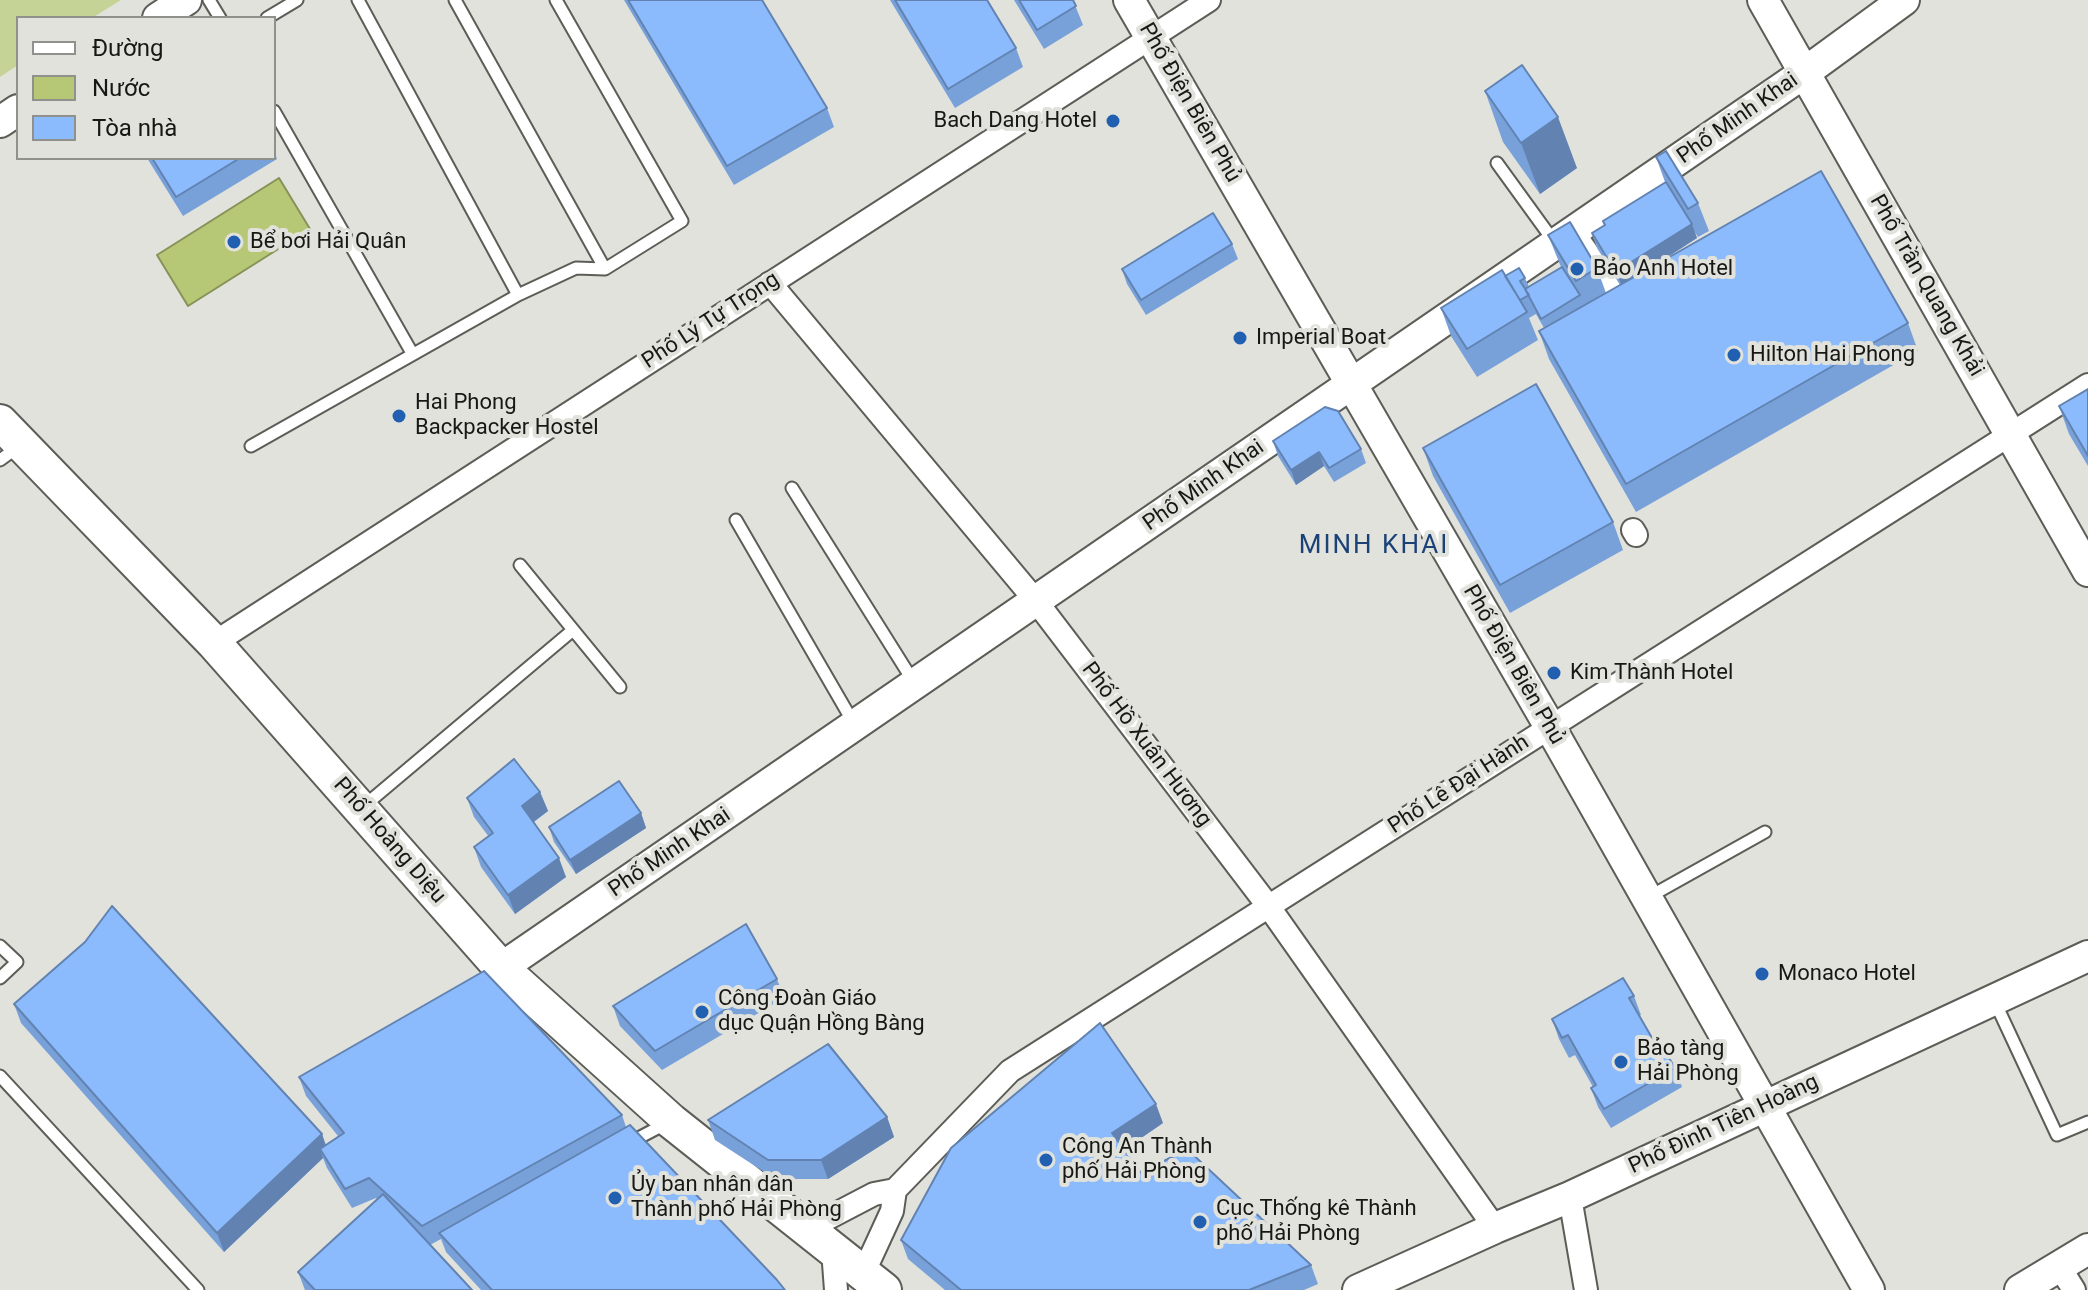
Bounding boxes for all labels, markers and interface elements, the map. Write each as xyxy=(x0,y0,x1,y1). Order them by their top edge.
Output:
legend xyxy=(16,16,276,160)
street label: Phố Điện Biên Phủ xyxy=(1133,19,1245,187)
text: Đường xyxy=(92,34,163,62)
street label: Phố Minh Khai xyxy=(1672,68,1804,170)
text: Nước xyxy=(92,74,150,102)
place label: Bach Dang Hotel xyxy=(933,108,1097,134)
marker: Bach Dang Hotel xyxy=(1104,112,1122,130)
text: Tòa nhà xyxy=(92,114,177,142)
street label: Phố Trần Quang Khải xyxy=(1863,190,1989,382)
place label: Bể bơi Hải Quân xyxy=(250,229,406,255)
marker: Bể bơi Hải Quân xyxy=(225,233,243,251)
place label: Bảo Anh Hotel xyxy=(1593,256,1733,282)
marker: Bảo Anh Hotel xyxy=(1568,260,1586,278)
street label: Phố Lý Tự Trọng xyxy=(638,267,784,375)
place label: Imperial Boat xyxy=(1256,325,1386,351)
marker: Imperial Boat xyxy=(1231,329,1249,347)
place label: Hilton Hai Phong xyxy=(1750,342,1915,368)
marker: Hilton Hai Phong xyxy=(1725,346,1743,364)
place label: Hai Phong Backpacker Hostel xyxy=(415,390,598,442)
marker: Hai Phong Backpacker Hostel xyxy=(390,407,408,425)
street label: Phố Minh Khai xyxy=(1138,435,1270,537)
district label: MINH KHAI xyxy=(1299,530,1449,562)
street label: Phố Điện Biên Phủ xyxy=(1457,581,1569,749)
street label: Phố Hồ Xuân Hương xyxy=(1075,657,1217,833)
place label: Kim Thành Hotel xyxy=(1570,660,1733,686)
marker: Kim Thành Hotel xyxy=(1545,664,1563,682)
street label: Phố Lê Đại Hành xyxy=(1384,730,1534,840)
street label: Phố Hoàng Diệu xyxy=(327,773,451,909)
street label: Phố Minh Khai xyxy=(604,802,736,904)
place label: Monaco Hotel xyxy=(1778,961,1916,987)
marker: Monaco Hotel xyxy=(1753,965,1771,983)
place label: Công Đoàn Giáo dục Quận Hồng Bàng xyxy=(718,986,925,1038)
marker: Công Đoàn Giáo dục Quận Hồng Bàng xyxy=(693,1003,711,1021)
place label: Bảo tàng Hải Phòng xyxy=(1637,1036,1739,1088)
marker: Bảo tàng Hải Phòng xyxy=(1612,1053,1630,1071)
street label: Phố Đinh Tiên Hoàng xyxy=(1625,1069,1823,1181)
place label: Công An Thành phố Hải Phòng xyxy=(1062,1134,1212,1186)
marker: Công An Thành phố Hải Phòng xyxy=(1037,1151,1055,1169)
place label: Ủy ban nhân dân Thành phố Hải Phòng xyxy=(631,1172,842,1224)
marker: Ủy ban nhân dân Thành phố Hải Phòng xyxy=(606,1189,624,1207)
place label: Cục Thống kê Thành phố Hải Phòng xyxy=(1216,1196,1417,1248)
marker: Cục Thống kê Thành phố Hải Phòng xyxy=(1191,1213,1209,1231)

